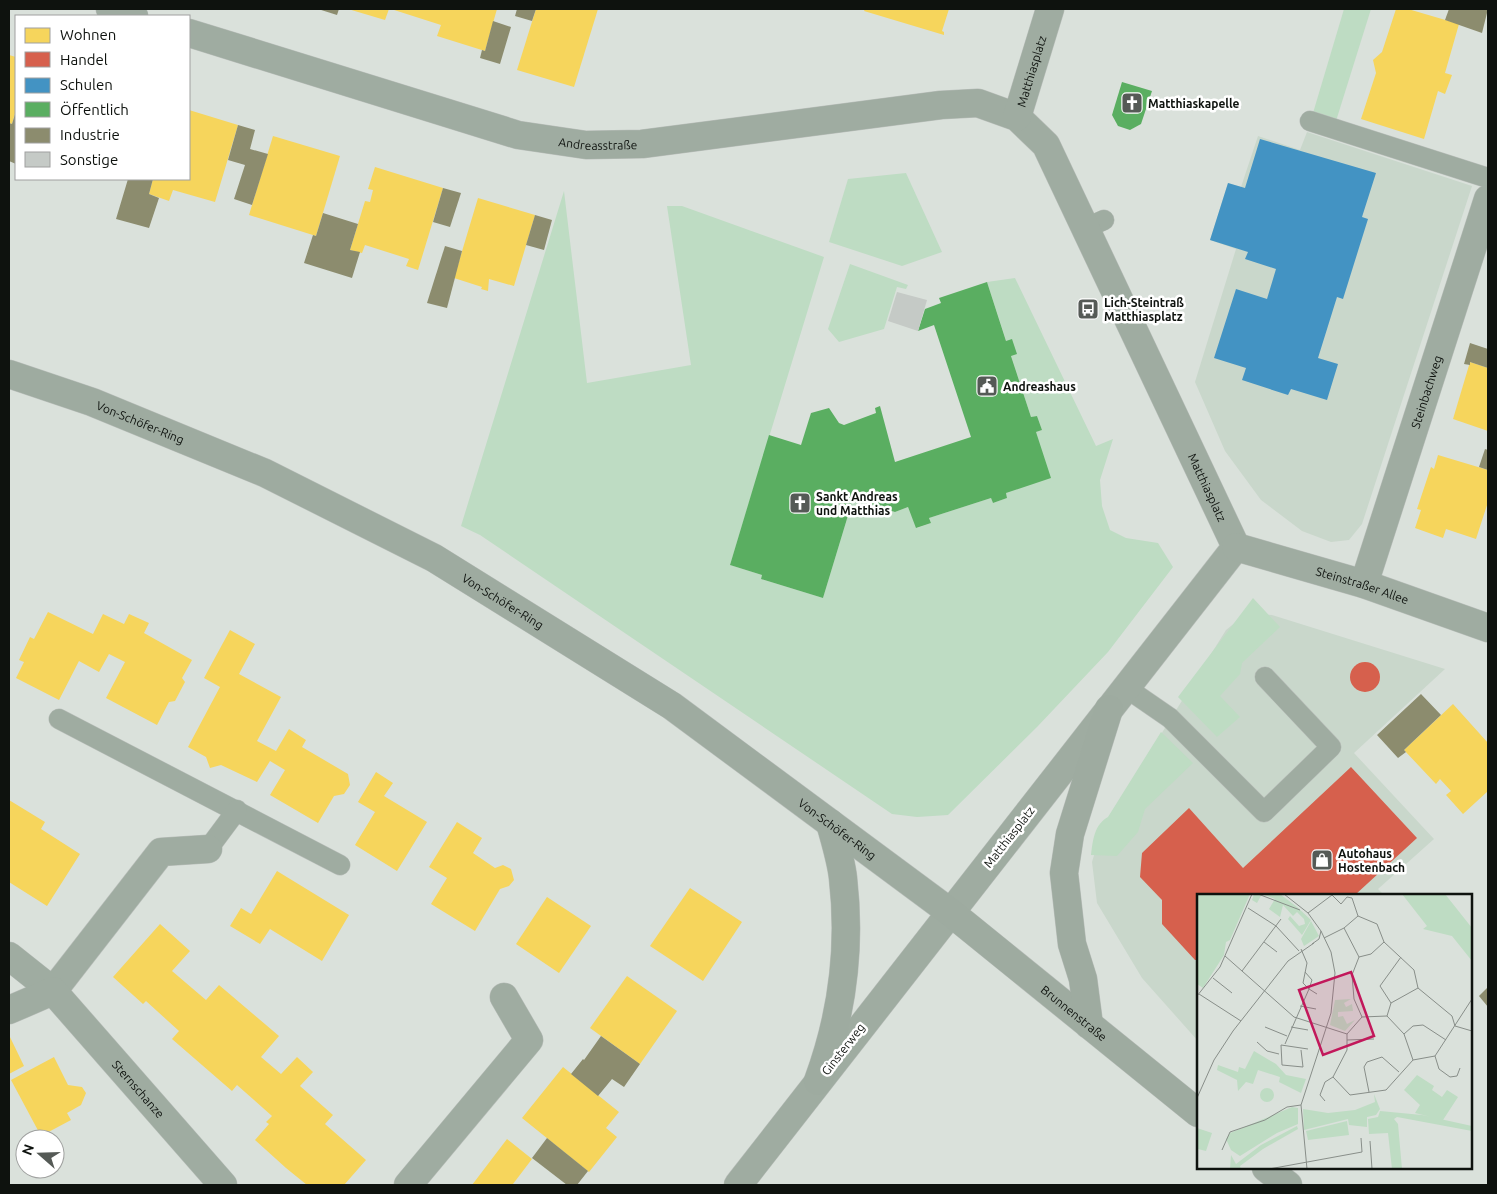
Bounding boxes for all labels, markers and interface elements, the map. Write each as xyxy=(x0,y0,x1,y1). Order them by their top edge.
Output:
legend xyxy=(15,15,190,180)
text: Wohnen xyxy=(60,26,116,43)
street label: Matthiasplatz xyxy=(1014,33,1048,108)
text: Handel xyxy=(60,51,108,68)
text: Schulen xyxy=(60,76,113,93)
church icon: Matthiaskapelle xyxy=(1120,91,1144,115)
place label: Matthiaskapelle xyxy=(1148,97,1240,110)
text: Öffentlich xyxy=(60,101,129,118)
text: Industrie xyxy=(60,126,120,143)
street label: Andreasstraße xyxy=(558,135,637,152)
text: Sonstige xyxy=(60,151,118,168)
place label: Lich-Steintraß Matthiasplatz xyxy=(1104,296,1184,323)
bus stop icon: Lich-Steintraß Matthiasplatz xyxy=(1076,297,1100,321)
street label: Steinbachweg xyxy=(1408,354,1444,430)
public building icon: Andreashaus xyxy=(975,374,999,398)
place label: Andreashaus xyxy=(1003,380,1076,393)
street label: Von-Schöfer-Ring xyxy=(95,398,186,446)
street label: Matthiasplatz xyxy=(1186,451,1230,524)
place label: Sankt Andreas und Matthias xyxy=(816,490,898,517)
church icon: Sankt Andreas und Matthias xyxy=(788,491,812,515)
street label: Steinstraßer Allee xyxy=(1315,564,1411,606)
street label: Von-Schöfer-Ring xyxy=(460,571,546,631)
street label: Von-Schöfer-Ring xyxy=(796,796,879,862)
street label: Matthiasplatz xyxy=(981,804,1037,870)
place label: Autohaus Hostenbach xyxy=(1338,847,1405,874)
shop icon: Autohaus Hostenbach xyxy=(1310,848,1334,872)
inset map xyxy=(1197,894,1472,1169)
street label: Brunnenstraße xyxy=(1039,982,1110,1043)
street label: Ginsterweg xyxy=(819,1021,867,1077)
street label: Sternschanze xyxy=(110,1058,167,1120)
north arrow xyxy=(15,1129,65,1179)
text: N xyxy=(18,1142,37,1157)

